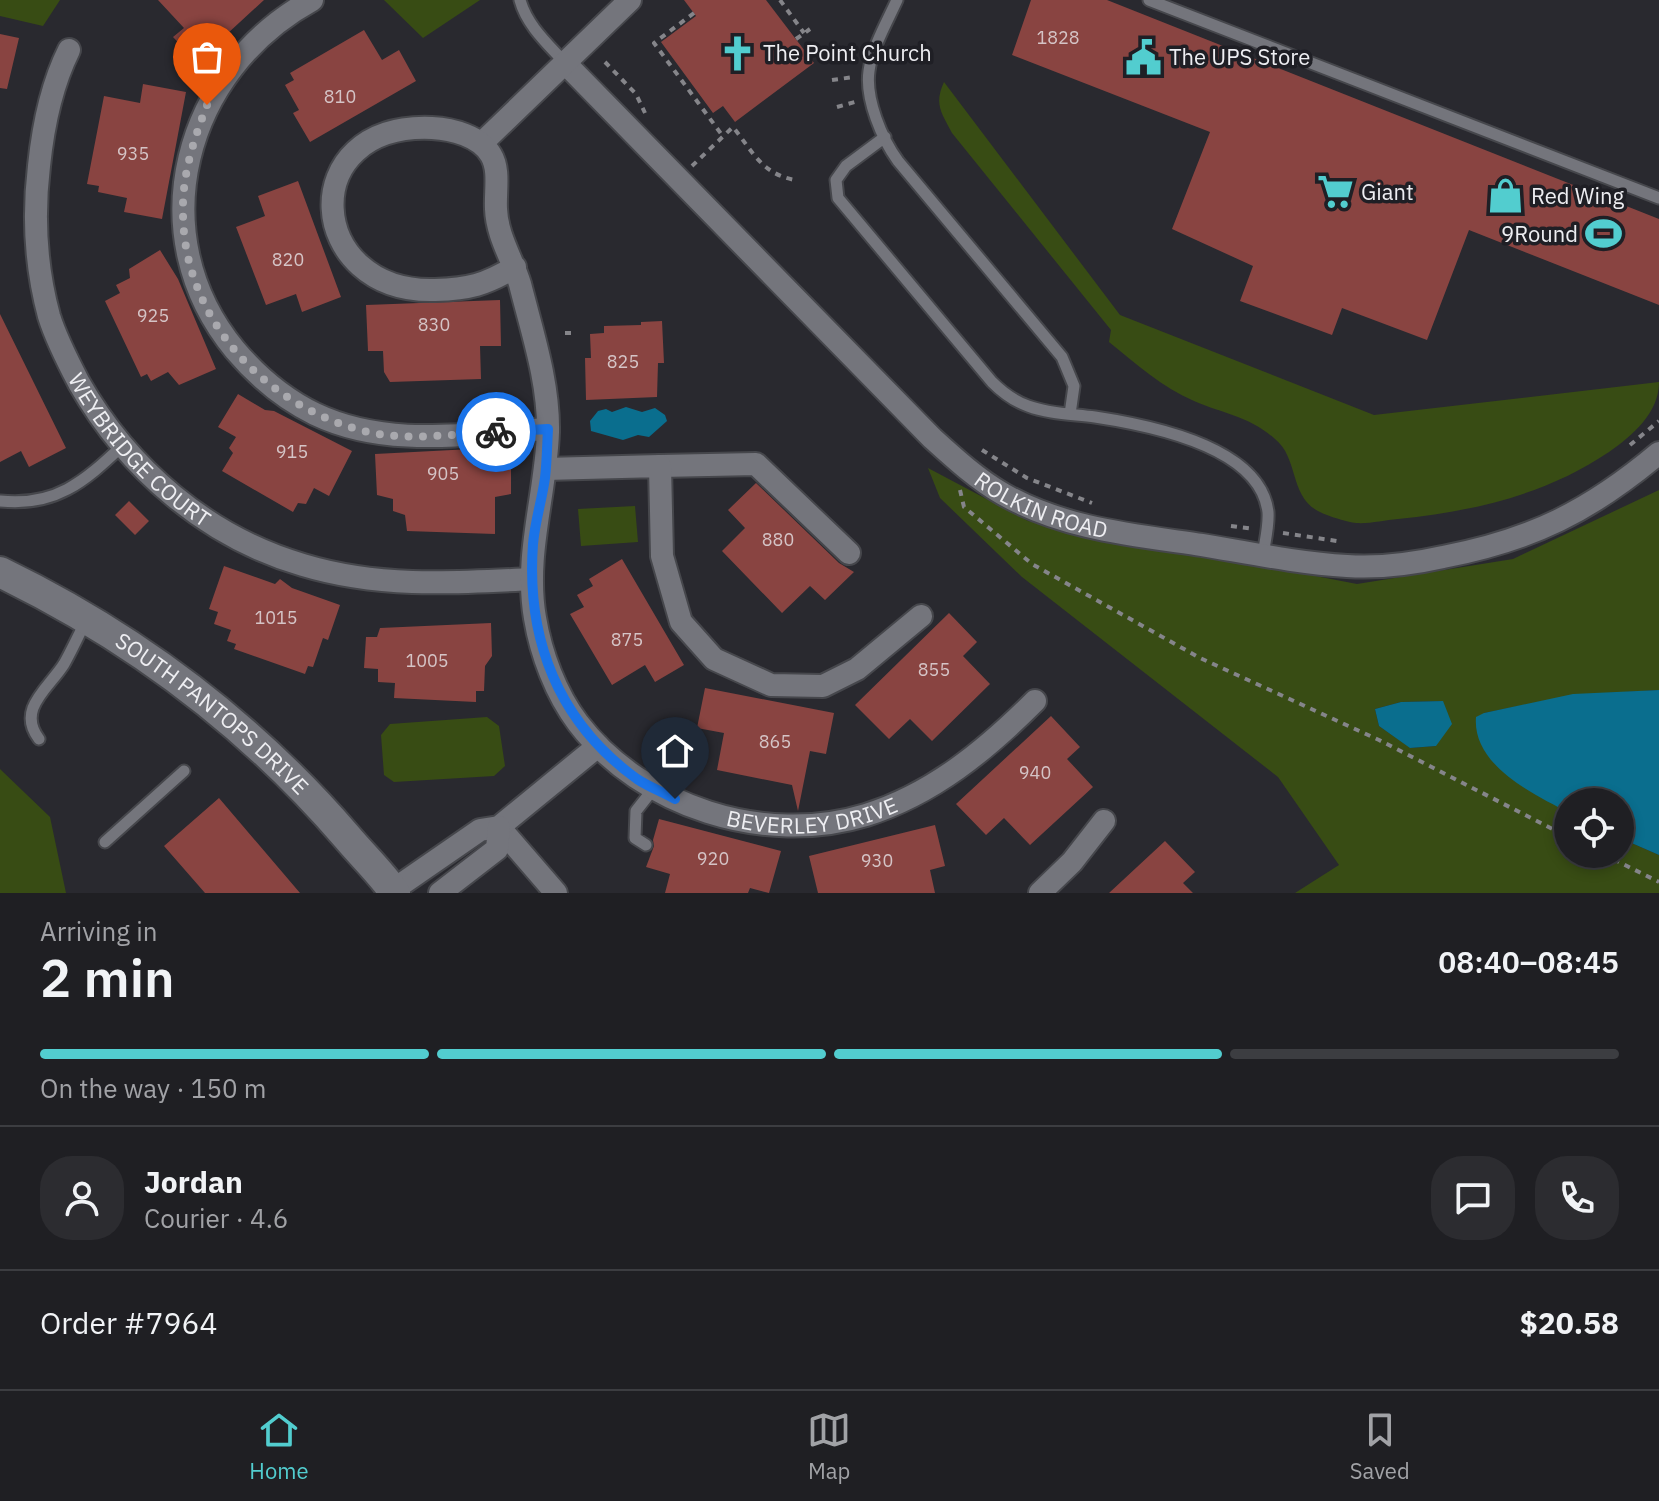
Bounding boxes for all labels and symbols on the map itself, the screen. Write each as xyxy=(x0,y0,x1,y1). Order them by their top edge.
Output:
pin xyxy=(173,23,241,105)
house number: 1828 xyxy=(1036,26,1080,49)
church icon: The Point Church xyxy=(718,34,756,72)
place label: The Point Church xyxy=(763,38,932,67)
public building icon: The UPS Store xyxy=(1124,38,1162,76)
place label: The UPS Store xyxy=(1169,42,1310,71)
house number: 810 xyxy=(324,85,356,108)
house number: 935 xyxy=(117,142,149,165)
supermarket icon: Giant xyxy=(1316,173,1354,211)
place label: Giant xyxy=(1361,177,1414,206)
shop icon: Red Wing xyxy=(1486,177,1524,215)
place label: Red Wing xyxy=(1531,181,1624,210)
sports icon: 9Round xyxy=(1585,215,1623,253)
place label: 9Round xyxy=(1501,219,1578,248)
house number: 820 xyxy=(272,248,304,271)
house number: 925 xyxy=(137,304,169,327)
house number: 830 xyxy=(418,313,450,336)
house number: 825 xyxy=(607,350,639,373)
street label: WEYBRIDGE COURT xyxy=(62,367,217,533)
courier xyxy=(456,392,536,472)
house number: 915 xyxy=(276,440,308,463)
house number: 905 xyxy=(427,462,459,485)
street label: ROLKIN ROAD xyxy=(969,465,1111,544)
house number: 880 xyxy=(762,528,794,551)
house number: 1015 xyxy=(254,606,298,629)
street label: SOUTH PANTOPS DRIVE xyxy=(110,625,315,800)
house number: 875 xyxy=(611,628,643,651)
house number: 1005 xyxy=(405,649,449,672)
house number: 855 xyxy=(918,658,950,681)
pin xyxy=(641,717,709,799)
house number: 865 xyxy=(759,730,791,753)
house number: 940 xyxy=(1019,761,1051,784)
street label: BEVERLEY DRIVE xyxy=(724,790,902,840)
house number: 920 xyxy=(697,847,729,870)
house number: 930 xyxy=(861,849,893,872)

